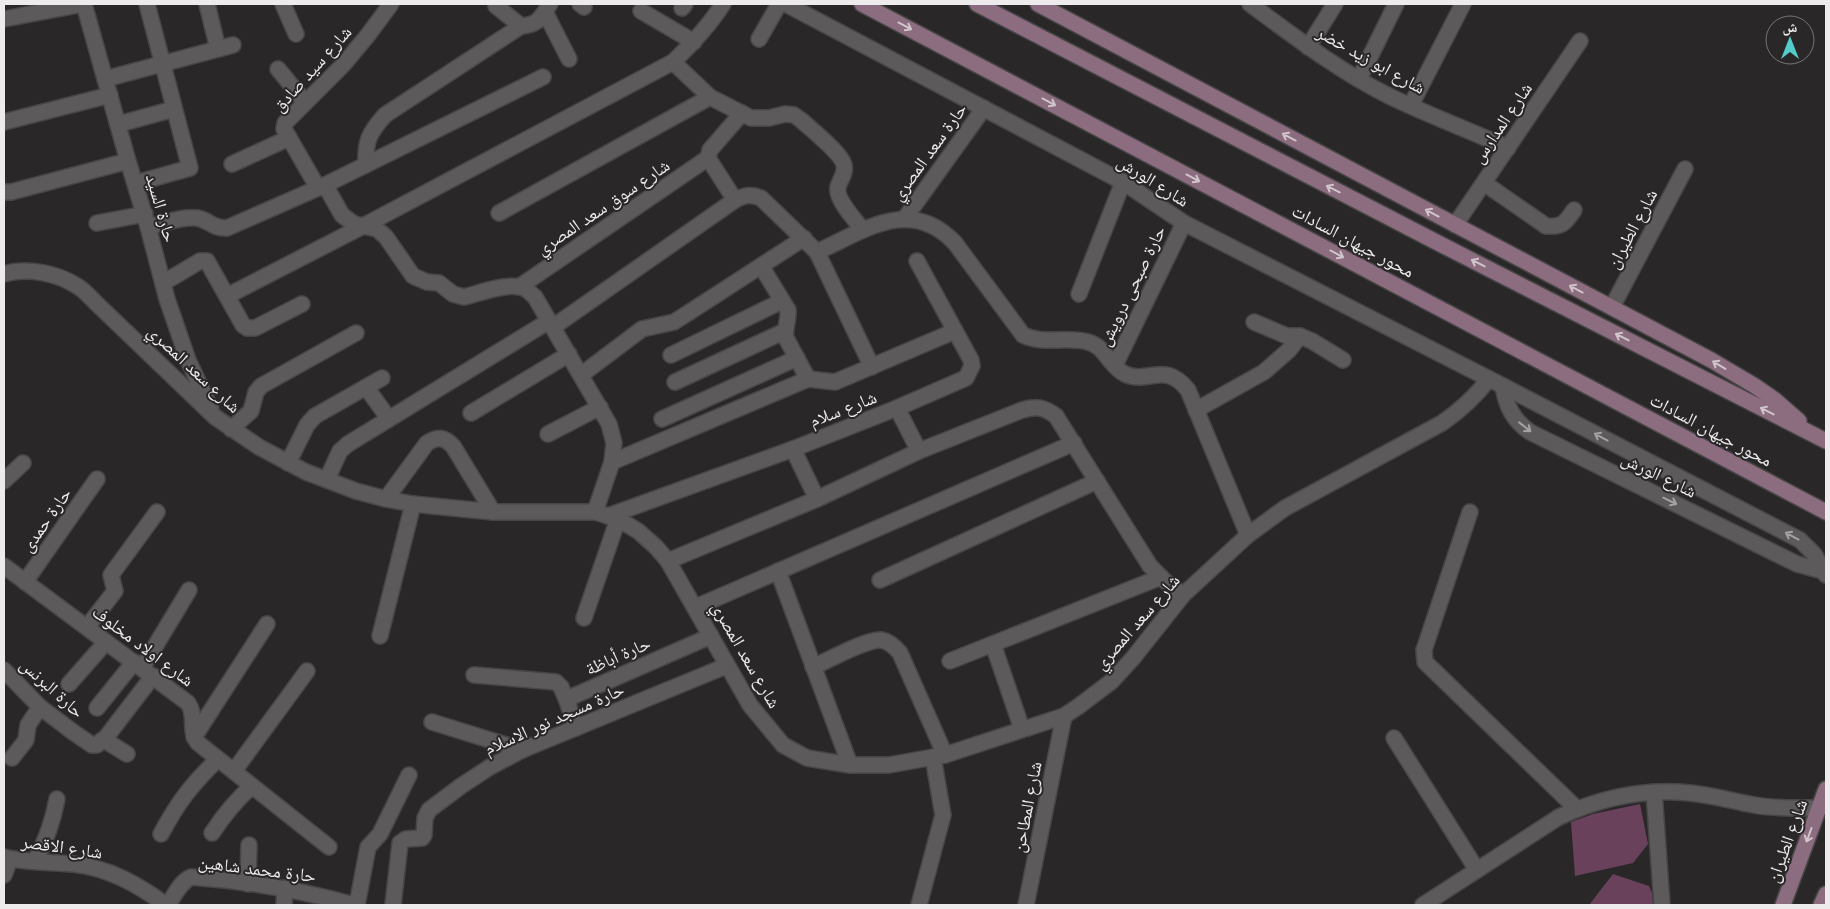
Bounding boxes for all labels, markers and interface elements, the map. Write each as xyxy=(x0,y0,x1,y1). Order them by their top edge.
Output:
north arrow xyxy=(1765,15,1815,65)
text: ش xyxy=(1783,19,1798,36)
street label: شارع سيد صادق xyxy=(268,21,356,117)
street label: شارع ابو زيد خضر xyxy=(1312,21,1429,99)
one-way arrow xyxy=(898,22,912,32)
street label: شارع المدارس xyxy=(1467,78,1537,168)
one-way arrow xyxy=(1041,98,1056,107)
street label: حارة سعد المصري xyxy=(886,99,975,207)
one-way arrow xyxy=(1281,132,1296,142)
street label: شارع الورش xyxy=(1113,150,1193,212)
street label: شارع سوق سعد المصري xyxy=(532,154,676,263)
street label: حارة السيد xyxy=(141,171,181,245)
one-way arrow xyxy=(1185,174,1200,183)
one-way arrow xyxy=(1326,184,1341,194)
street label: شارع الطيران xyxy=(1602,185,1662,273)
street label: محور جيهان السادات xyxy=(1288,200,1418,282)
one-way arrow xyxy=(1425,208,1440,218)
street label: حارة صبحى درويش xyxy=(1093,222,1171,350)
one-way arrow xyxy=(1329,249,1344,259)
one-way arrow xyxy=(1470,258,1485,268)
one-way arrow xyxy=(1569,284,1584,293)
street label: شارع سعد المصري xyxy=(140,320,245,420)
one-way arrow xyxy=(1615,332,1630,342)
one-way arrow xyxy=(1713,360,1727,370)
street label: شارع سلام xyxy=(806,386,880,433)
street label: محور جيهان السادات xyxy=(1646,389,1776,471)
one-way arrow xyxy=(1760,406,1775,415)
one-way arrow xyxy=(1518,422,1532,432)
one-way arrow xyxy=(1594,432,1609,441)
street label: شارع الورش xyxy=(1618,447,1700,503)
street label: حارة حمدى xyxy=(16,484,76,556)
one-way arrow xyxy=(1662,496,1677,506)
one-way arrow xyxy=(1784,531,1799,541)
street label: شارع سعد المصري xyxy=(1089,570,1187,677)
street label: شارع سعد المصري xyxy=(703,598,785,714)
street label: شارع اولاد مخلوف xyxy=(88,601,198,691)
street label: حارة أباظة xyxy=(582,632,654,680)
street label: حارة البرنس xyxy=(15,653,89,723)
street label: حارة مسجد نور الاسلام xyxy=(481,678,628,761)
street label: شارع المطاحن xyxy=(1007,760,1047,854)
street label: شارع الطيران xyxy=(1762,796,1812,886)
one-way arrow xyxy=(1804,826,1814,842)
street label: شارع الاقصر xyxy=(19,830,104,864)
street label: حارة محمد شاهين xyxy=(197,851,317,887)

